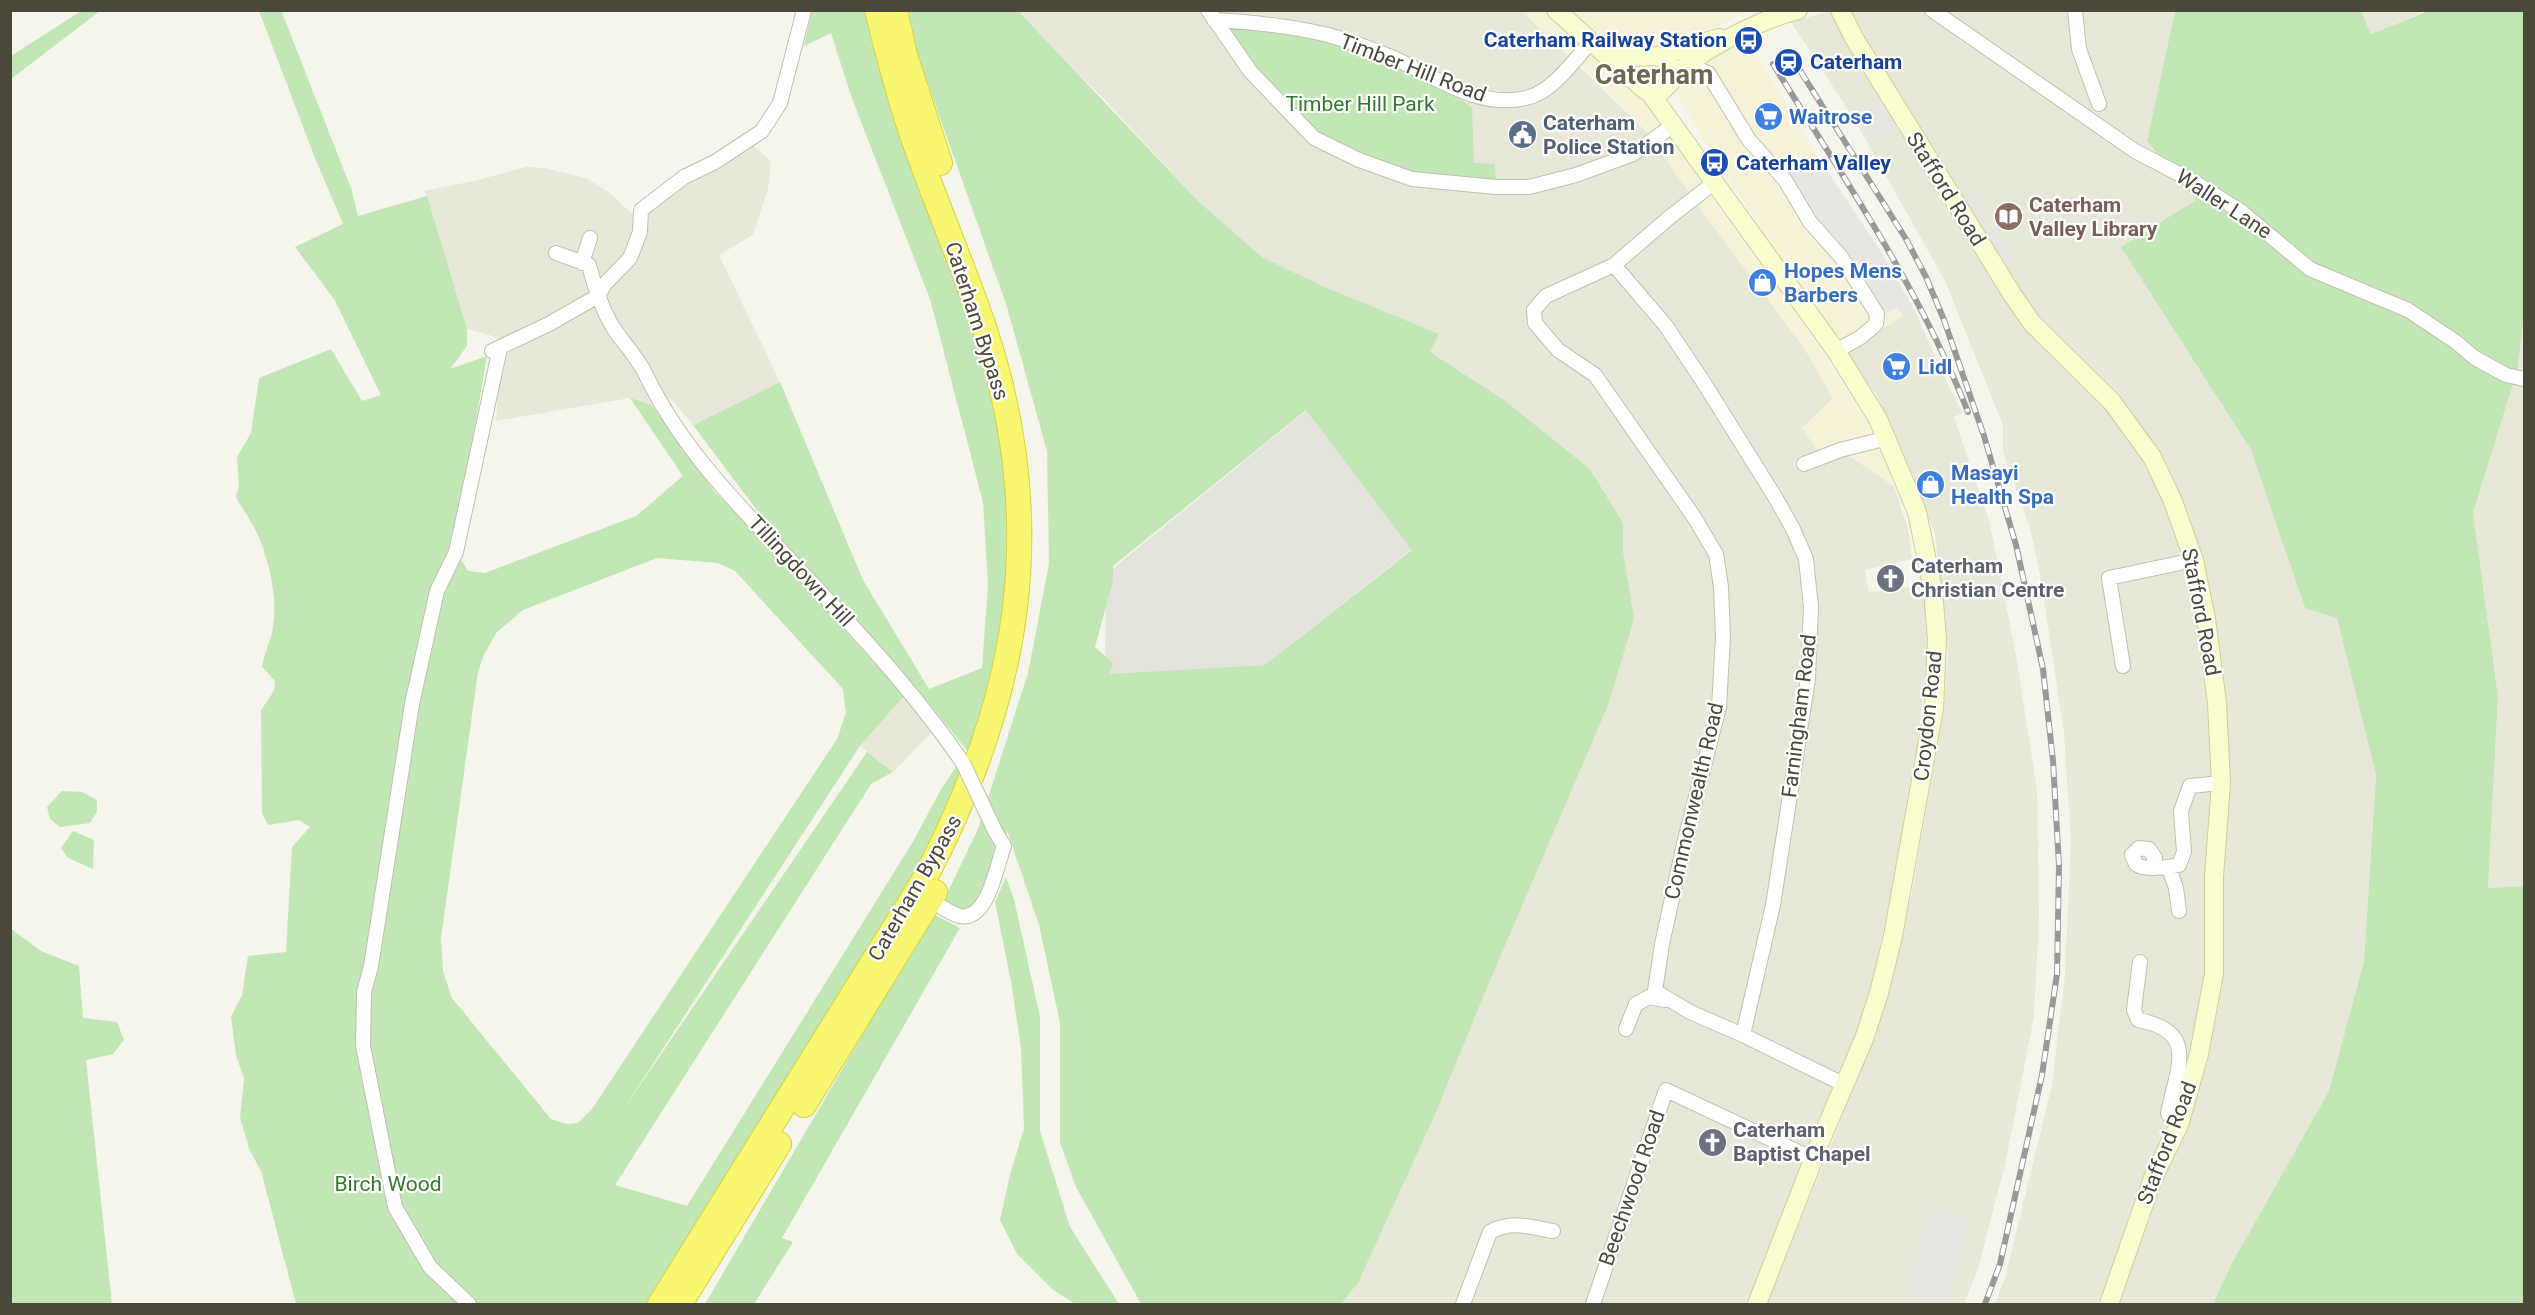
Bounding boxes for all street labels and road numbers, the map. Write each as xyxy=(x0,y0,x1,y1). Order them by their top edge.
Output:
street label: Timber Hill Road xyxy=(1336,29,1490,107)
street label: Stafford Road xyxy=(1902,128,1990,250)
street label: Waller Lane xyxy=(2172,164,2276,244)
street label: Caterham Bypass xyxy=(940,239,1014,403)
street label: Tillingdown Hill xyxy=(743,511,859,631)
street label: Stafford Road xyxy=(2177,546,2225,678)
street label: Farningham Road xyxy=(1777,633,1821,799)
street label: Croydon Road xyxy=(1909,650,1947,782)
street label: Commonwealth Road xyxy=(1660,700,1728,902)
street label: Caterham Bypass xyxy=(863,811,967,965)
street label: Stafford Road xyxy=(2133,1078,2201,1208)
street label: Beechwood Road xyxy=(1594,1107,1670,1269)

